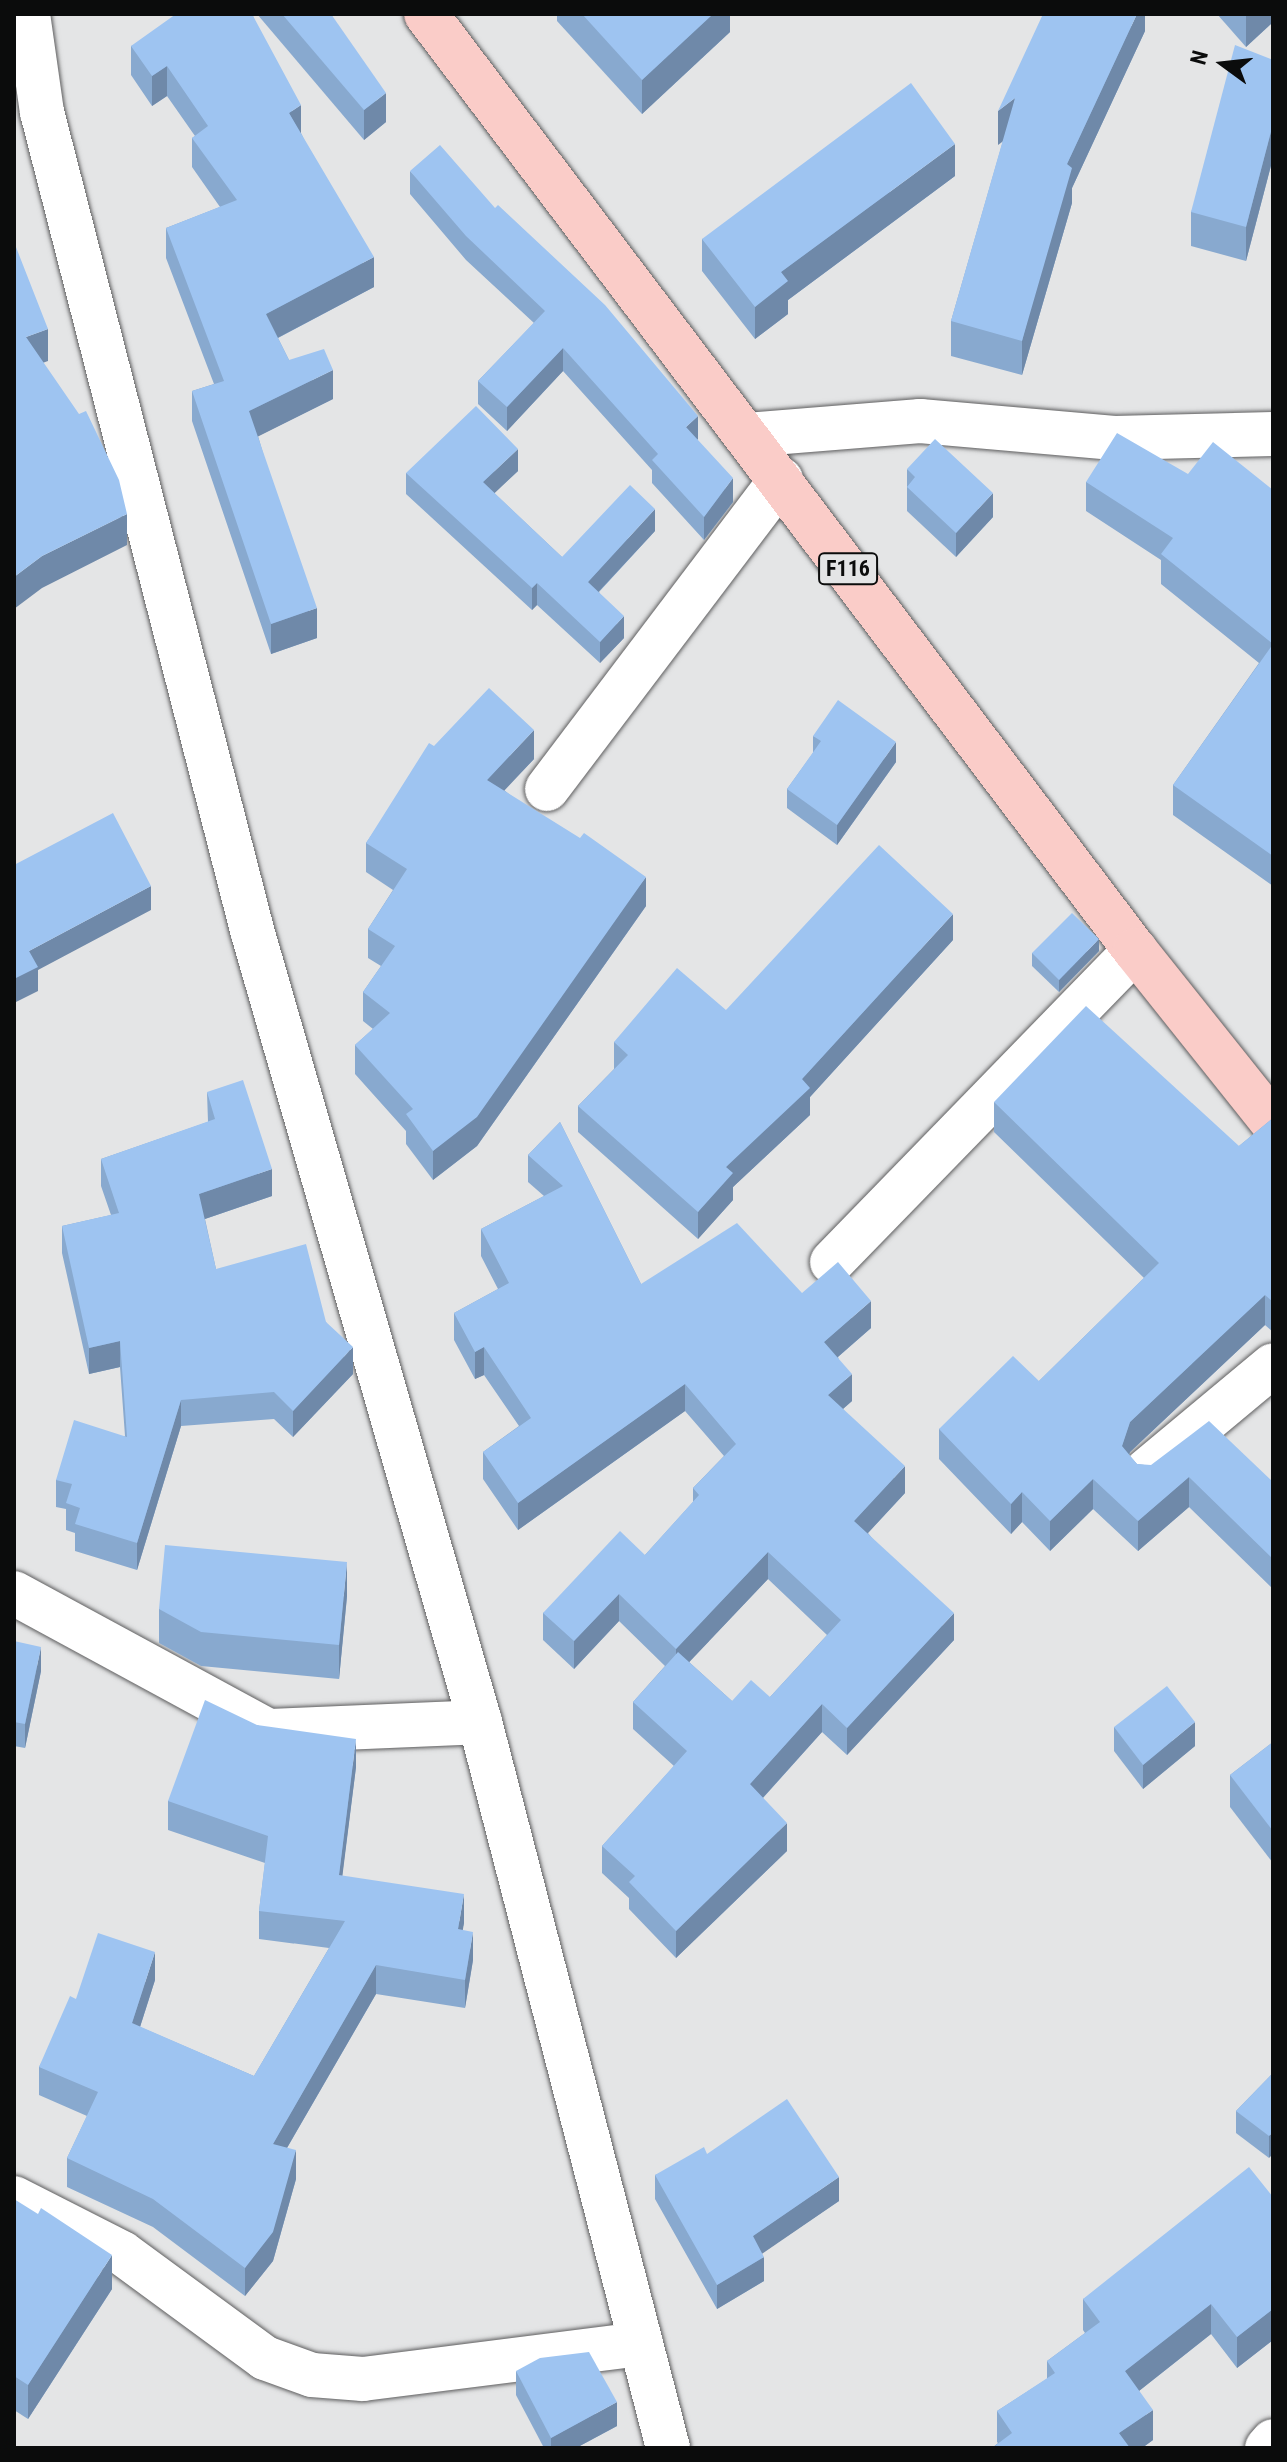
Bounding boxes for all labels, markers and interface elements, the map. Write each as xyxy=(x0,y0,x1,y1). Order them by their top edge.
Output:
north arrow xyxy=(1183,24,1263,104)
text: N xyxy=(1186,48,1213,67)
road number: F116 xyxy=(818,551,878,587)

